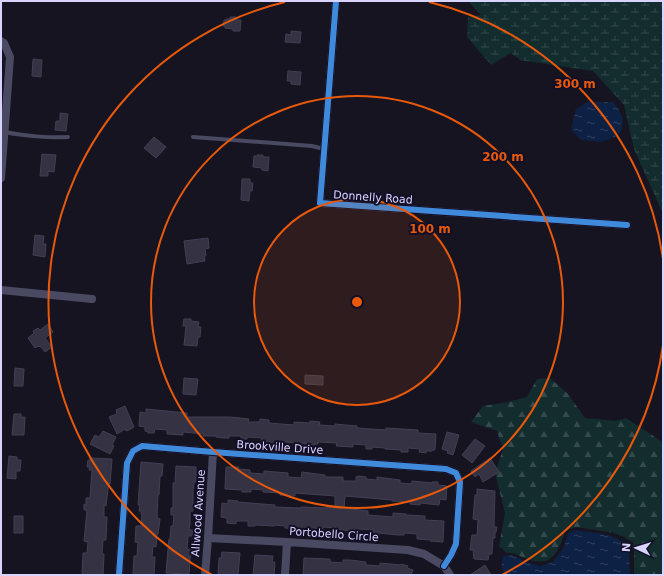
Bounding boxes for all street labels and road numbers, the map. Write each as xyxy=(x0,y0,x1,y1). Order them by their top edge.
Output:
street label: Donnelly Road xyxy=(333,188,413,207)
street label: Brookville Drive xyxy=(236,438,324,457)
street label: Allwood Avenue xyxy=(189,469,208,557)
street label: Portobello Circle xyxy=(289,525,379,544)

